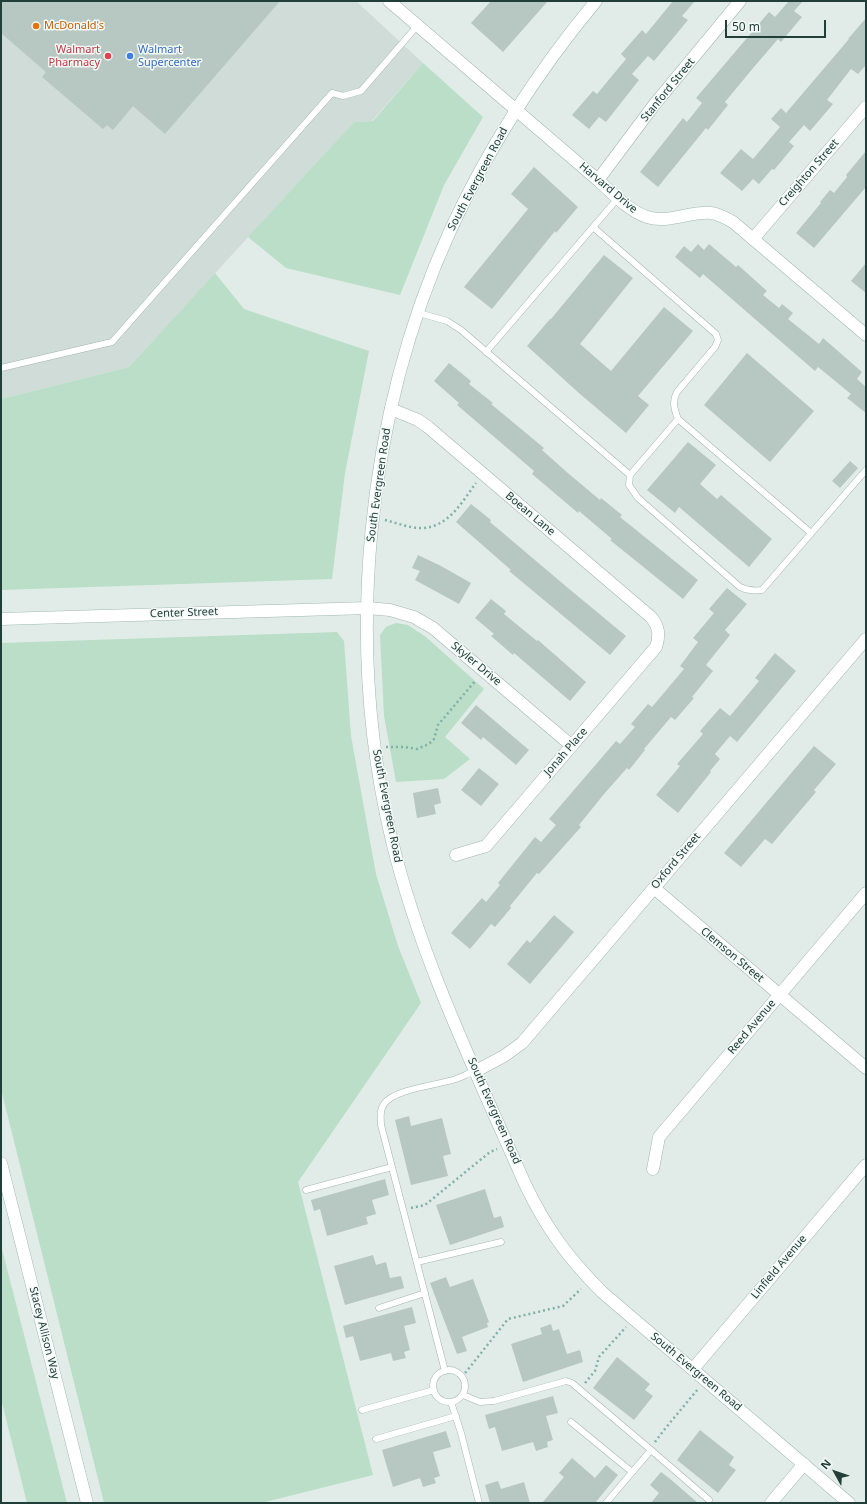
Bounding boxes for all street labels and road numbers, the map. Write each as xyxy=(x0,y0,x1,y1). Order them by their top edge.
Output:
street label: Stanford Street xyxy=(638,56,698,124)
street label: South Evergreen Road xyxy=(445,125,511,233)
street label: Creighton Street xyxy=(776,137,842,209)
street label: Harvard Drive xyxy=(576,160,640,216)
street label: South Evergreen Road xyxy=(364,427,394,543)
street label: Boean Lane xyxy=(502,489,558,539)
street label: Center Street xyxy=(150,605,218,621)
street label: Skyler Drive xyxy=(448,639,504,689)
street label: Jonah Place xyxy=(542,725,590,779)
street label: South Evergreen Road xyxy=(370,748,404,864)
street label: Oxford Street xyxy=(649,830,703,892)
street label: Clemson Street xyxy=(698,925,766,985)
street label: Reed Avenue xyxy=(725,997,779,1057)
street label: South Evergreen Road xyxy=(465,1056,523,1166)
street label: Linfield Avenue xyxy=(748,1232,810,1302)
street label: Stacey Allison Way xyxy=(26,1285,62,1381)
street label: South Evergreen Road xyxy=(648,1330,744,1414)

